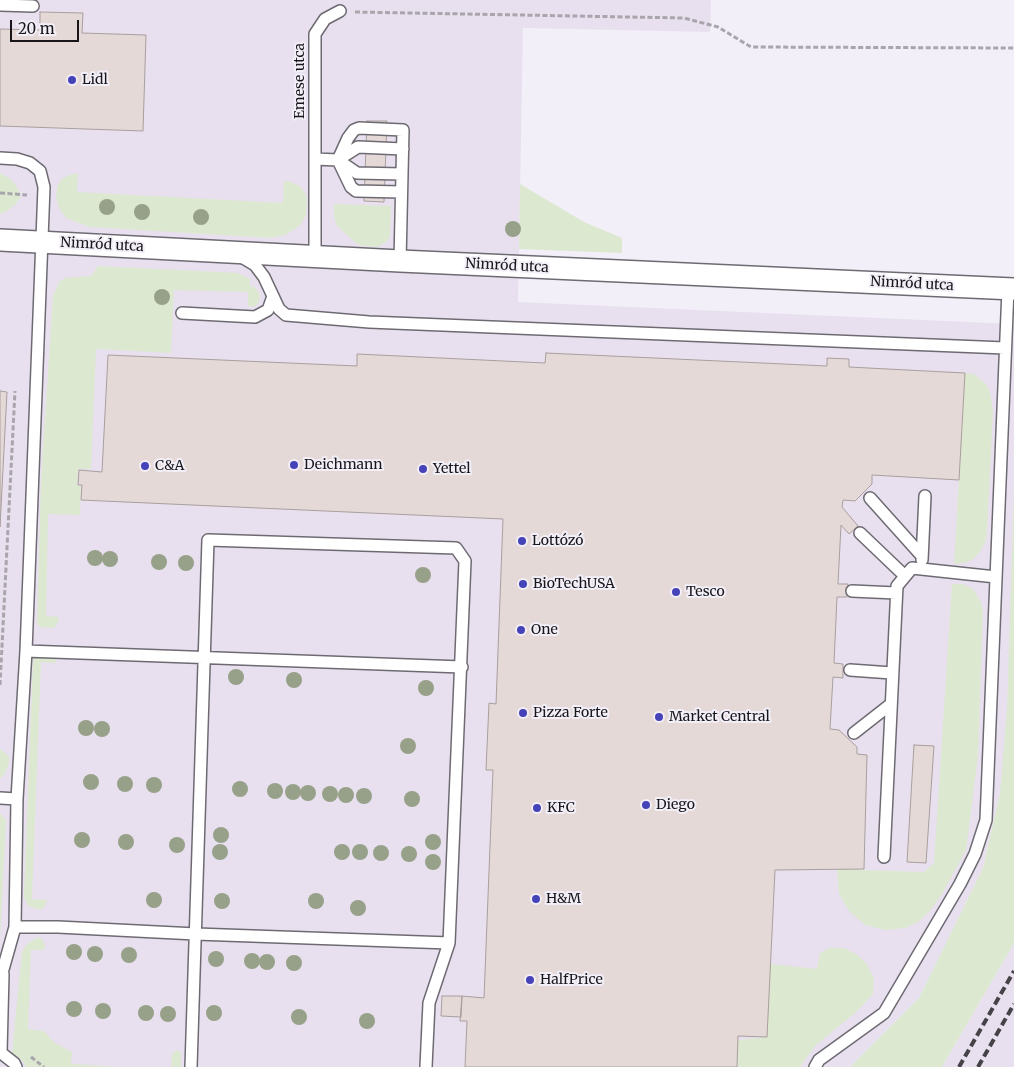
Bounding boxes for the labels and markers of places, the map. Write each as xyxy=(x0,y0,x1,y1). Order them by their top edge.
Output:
place label: Lidl xyxy=(82,72,108,88)
marker: Lidl xyxy=(66,74,78,86)
place label: Deichmann xyxy=(304,457,383,473)
place label: C&A xyxy=(155,458,184,474)
marker: Deichmann xyxy=(288,459,300,471)
marker: C&A xyxy=(139,460,151,472)
place label: Yettel xyxy=(433,461,471,477)
marker: Yettel xyxy=(417,463,429,475)
place label: Lottózó xyxy=(532,533,583,549)
marker: Lottózó xyxy=(516,535,528,547)
place label: BioTechUSA xyxy=(533,576,615,592)
marker: BioTechUSA xyxy=(517,578,529,590)
place label: Tesco xyxy=(686,584,725,600)
marker: Tesco xyxy=(670,586,682,598)
place label: One xyxy=(531,622,558,638)
marker: One xyxy=(515,624,527,636)
place label: Pizza Forte xyxy=(533,705,608,721)
marker: Pizza Forte xyxy=(517,707,529,719)
place label: Market Central xyxy=(669,709,770,725)
marker: Market Central xyxy=(653,711,665,723)
place label: Diego xyxy=(656,797,695,813)
marker: Diego xyxy=(640,799,652,811)
place label: KFC xyxy=(547,800,575,816)
marker: KFC xyxy=(531,802,543,814)
place label: H&M xyxy=(546,891,581,907)
marker: H&M xyxy=(530,893,542,905)
place label: HalfPrice xyxy=(540,972,603,988)
marker: HalfPrice xyxy=(524,974,536,986)

